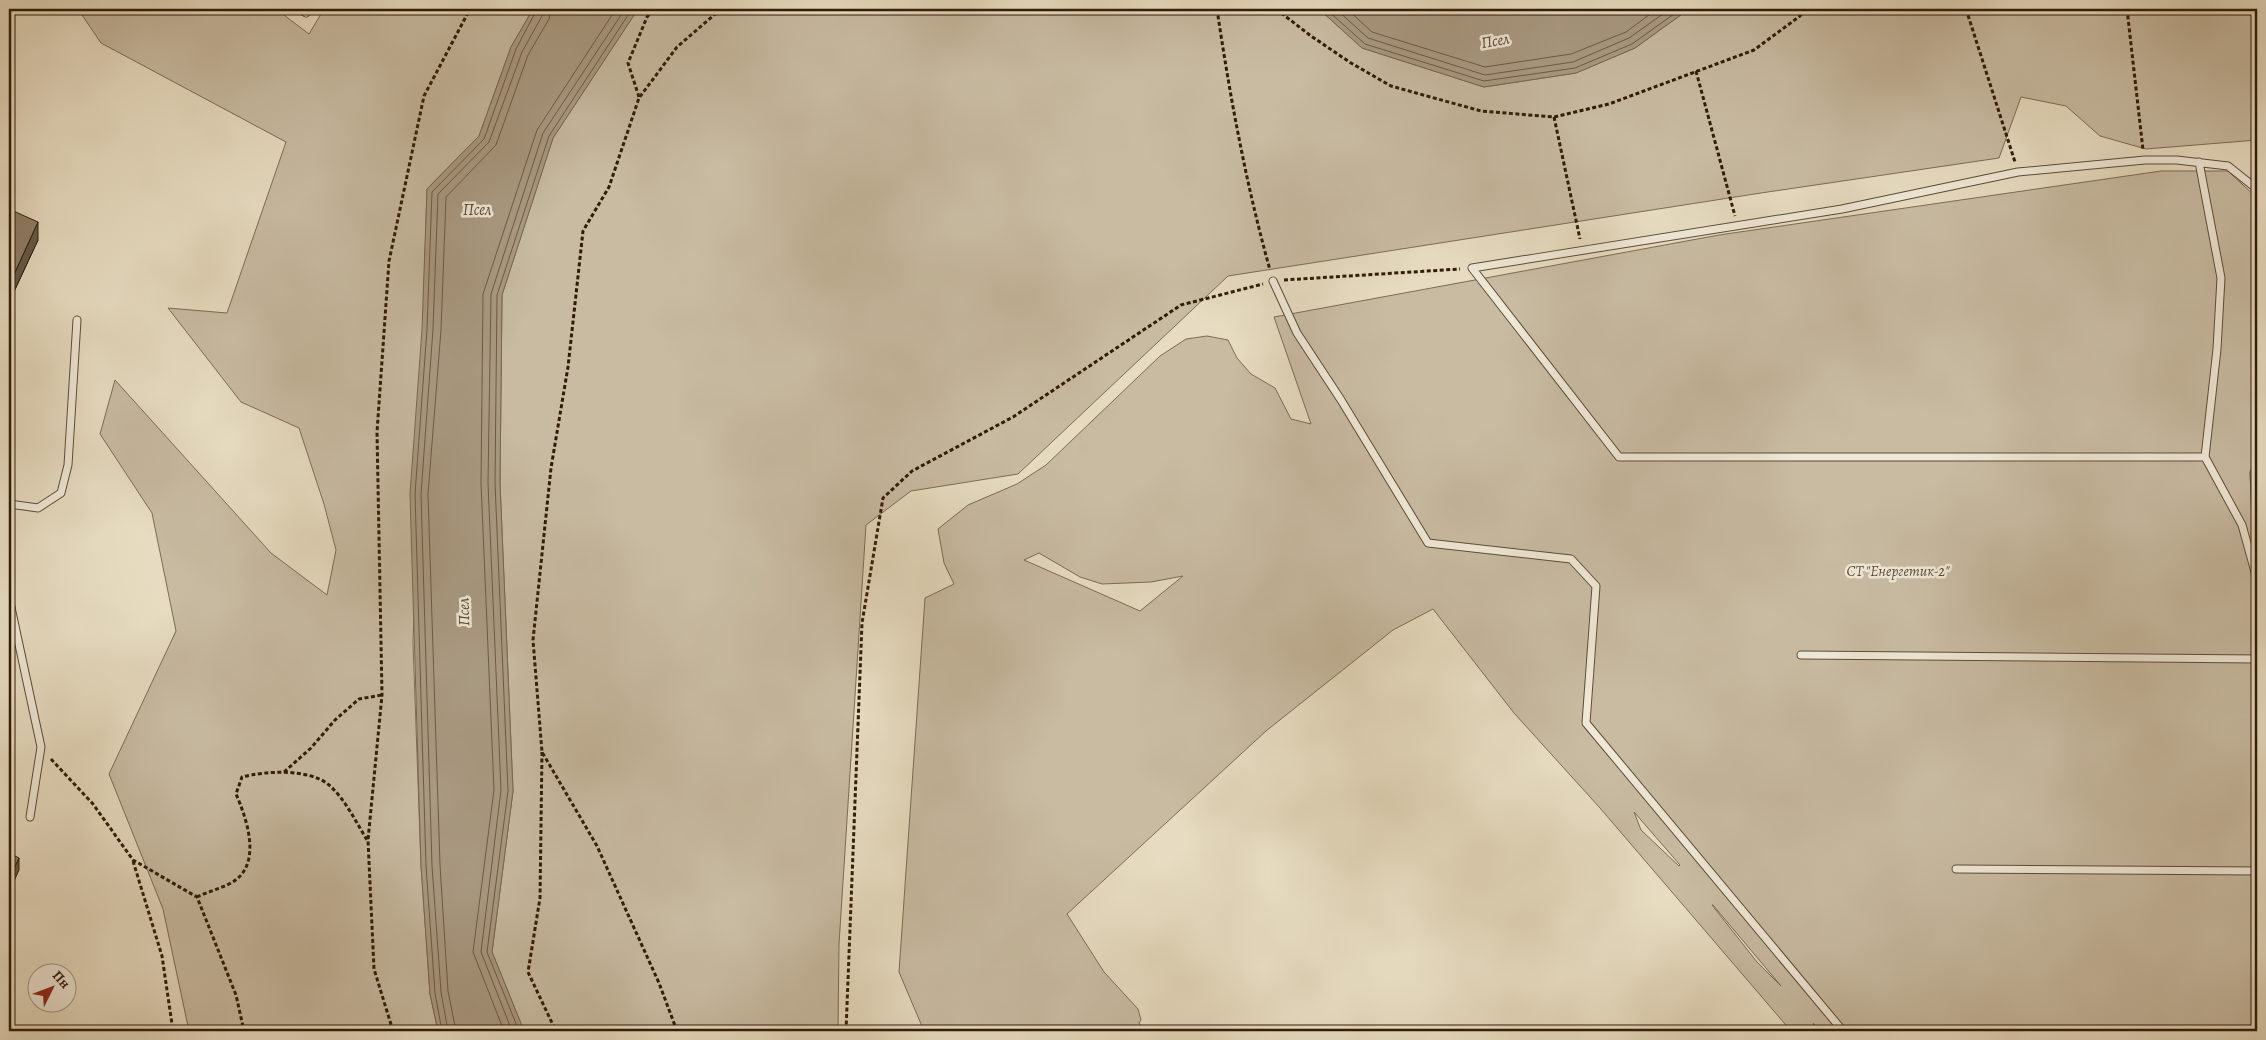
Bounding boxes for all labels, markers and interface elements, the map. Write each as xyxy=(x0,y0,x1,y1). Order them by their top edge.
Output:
water label: Псел xyxy=(1479,28,1512,54)
water label: Псел xyxy=(463,199,492,221)
park label: СТ "Енергетик-2" xyxy=(1846,561,1950,581)
water label: Псел xyxy=(453,597,475,626)
north arrow xyxy=(28,962,78,1012)
text: Пн xyxy=(48,966,74,993)

